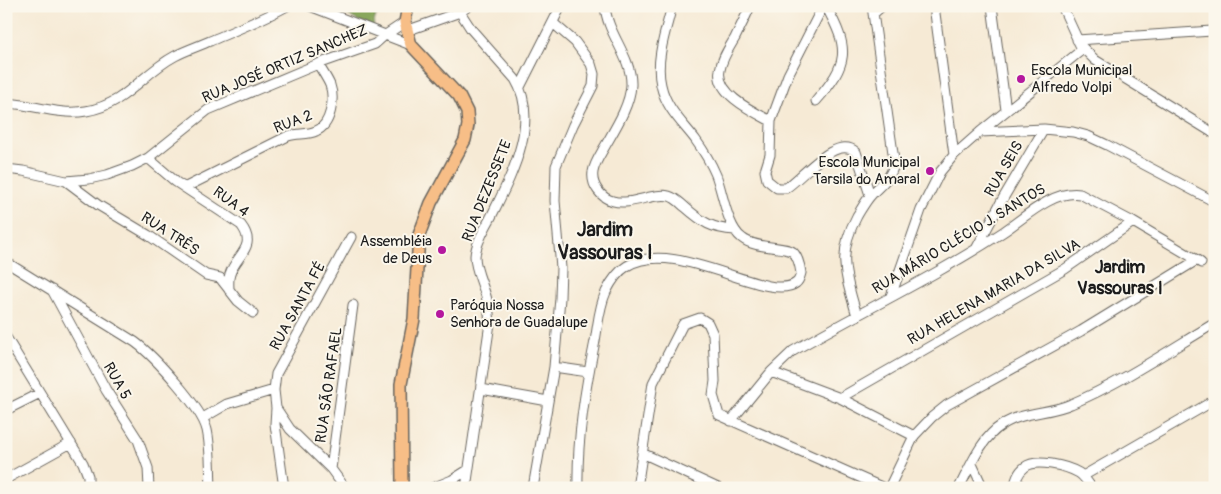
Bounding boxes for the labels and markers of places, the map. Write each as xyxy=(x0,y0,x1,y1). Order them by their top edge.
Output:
place label: Escola Municipal Alfredo Volpi xyxy=(1031,61,1132,97)
marker: Escola Municipal Alfredo Volpi xyxy=(1015,73,1027,85)
place label: Escola Municipal Tarsila do Amaral xyxy=(813,153,920,189)
marker: Escola Municipal Tarsila do Amaral xyxy=(924,165,936,177)
place label: Assembléia de Deus xyxy=(360,232,432,268)
marker: Assembléia de Deus xyxy=(436,244,448,256)
place label: Paróquia Nossa Senhora de Guadalupe xyxy=(450,296,588,332)
marker: Paróquia Nossa Senhora de Guadalupe xyxy=(434,308,446,320)

